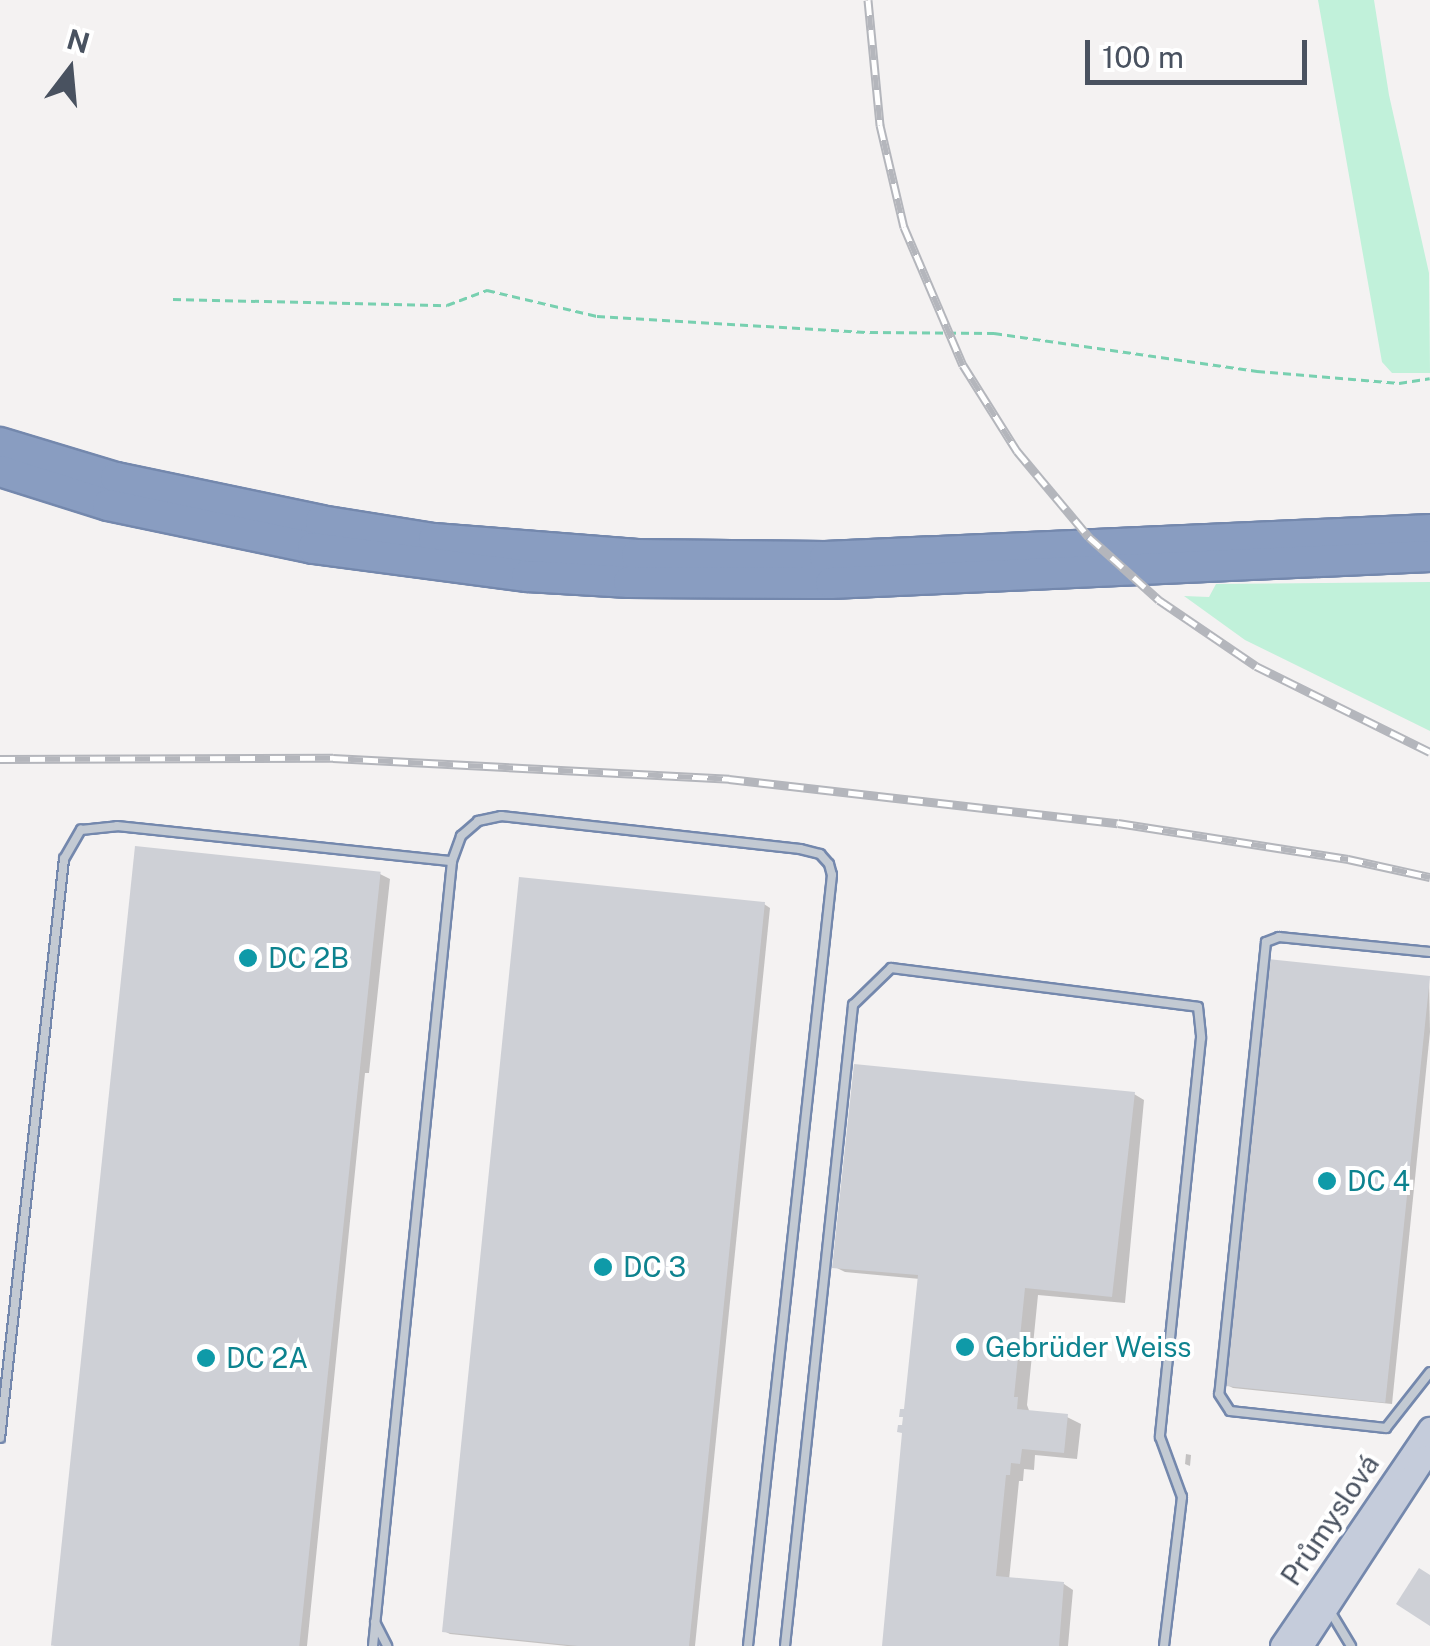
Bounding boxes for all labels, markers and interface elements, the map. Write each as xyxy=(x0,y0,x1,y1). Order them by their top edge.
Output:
north arrow xyxy=(20,20,120,120)
scale bar xyxy=(1090,20,1312,82)
text: N xyxy=(63,22,93,60)
text: 100 m xyxy=(1102,39,1184,75)
place label: DC 2B xyxy=(268,941,349,975)
marker: DC 2B xyxy=(237,947,259,969)
place label: DC 4 xyxy=(1347,1164,1410,1198)
marker: DC 4 xyxy=(1316,1170,1338,1192)
place label: DC 3 xyxy=(623,1250,686,1284)
marker: DC 3 xyxy=(592,1256,614,1278)
place label: Gebrüder Weiss xyxy=(985,1330,1192,1364)
marker: Gebrüder Weiss xyxy=(954,1336,976,1358)
place label: DC 2A xyxy=(226,1341,308,1375)
marker: DC 2A xyxy=(195,1347,217,1369)
street label: Průmyslová xyxy=(1274,1448,1386,1592)

